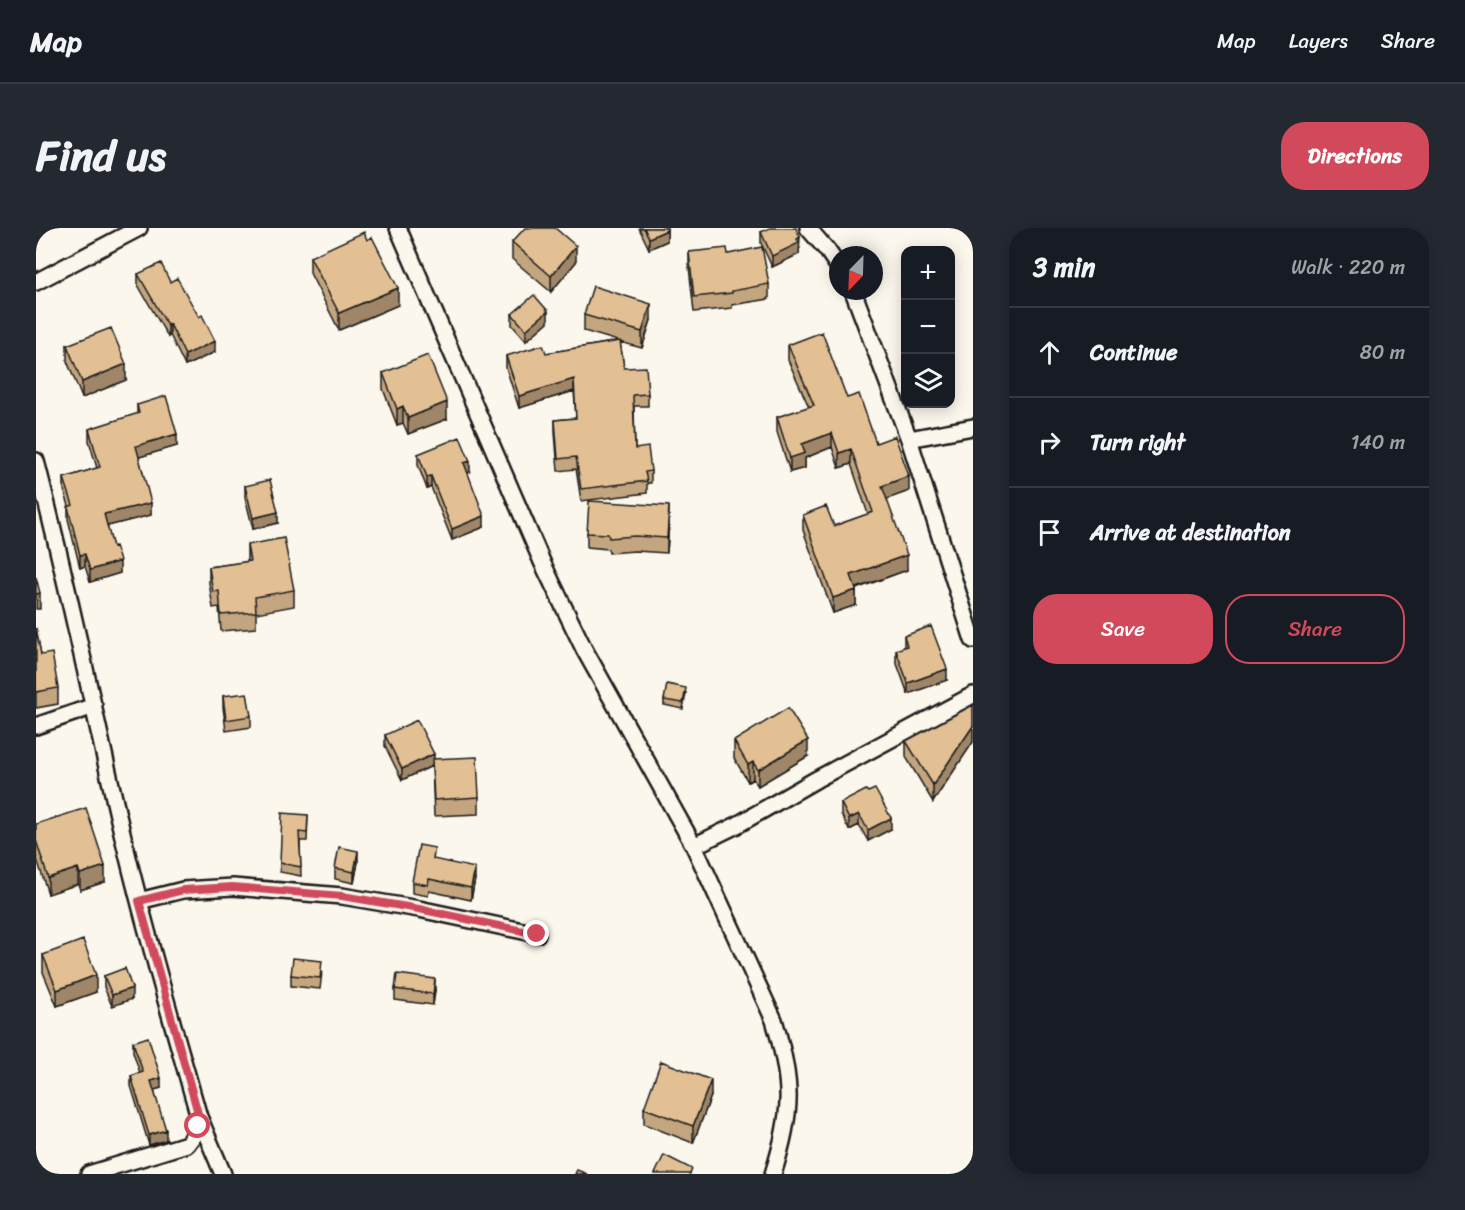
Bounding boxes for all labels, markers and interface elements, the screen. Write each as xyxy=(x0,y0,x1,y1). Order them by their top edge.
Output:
text: Map xyxy=(30,17,82,66)
text: Map xyxy=(1217,22,1256,60)
text: Layers xyxy=(1289,22,1348,60)
text: Share xyxy=(1381,22,1435,60)
text: Find us xyxy=(36,119,166,193)
button: Directions xyxy=(1281,122,1429,190)
text: 3 min xyxy=(1033,244,1095,290)
north arrow xyxy=(829,246,883,300)
map controls xyxy=(901,246,955,408)
button: + xyxy=(901,246,955,300)
text: Walk · 220 m xyxy=(1291,250,1405,285)
button: − xyxy=(901,300,955,354)
text: Continue xyxy=(1090,333,1178,372)
text: 80 m xyxy=(1360,335,1405,370)
icon: ahead xyxy=(1033,336,1066,369)
button: layers xyxy=(901,354,955,408)
text: Turn right xyxy=(1090,423,1185,462)
text: 140 m xyxy=(1351,425,1405,460)
icon: right xyxy=(1033,426,1066,459)
text: Arrive at destination xyxy=(1090,513,1291,552)
icon: arrive xyxy=(1033,516,1066,549)
button: Save xyxy=(1033,594,1213,664)
button: Share xyxy=(1225,594,1405,664)
route end xyxy=(523,920,549,946)
route start xyxy=(184,1112,210,1138)

